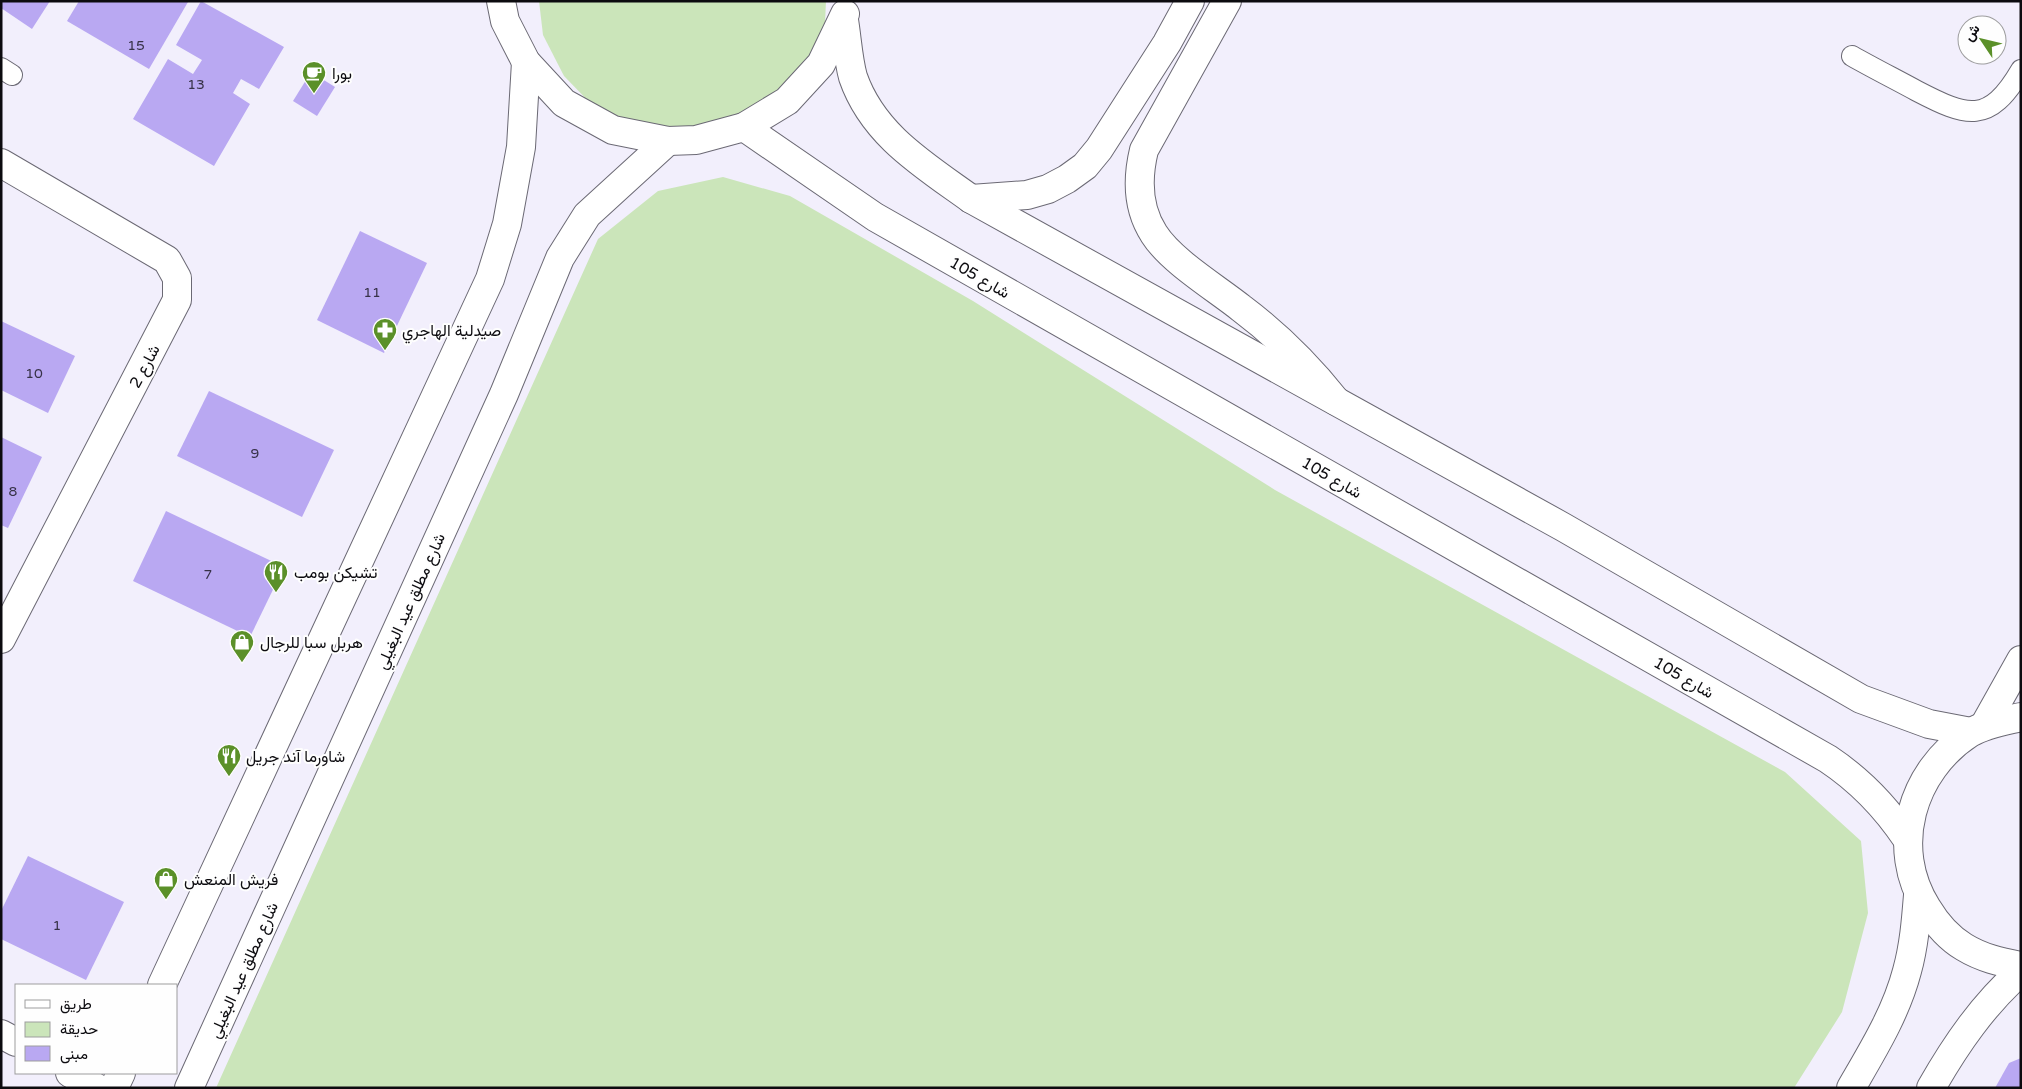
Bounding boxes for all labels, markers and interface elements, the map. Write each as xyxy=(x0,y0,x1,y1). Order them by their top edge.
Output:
north arrow xyxy=(1957,15,2007,65)
text: ش xyxy=(1960,21,1984,45)
house number: 15 xyxy=(127,37,145,54)
cafe icon: بورا xyxy=(301,60,327,94)
place label: بورا xyxy=(332,64,352,84)
house number: 13 xyxy=(187,76,205,93)
street label: شارع 105 xyxy=(945,253,1013,304)
house number: 11 xyxy=(363,284,381,301)
pharmacy icon: صيدلية الهاجري xyxy=(372,317,398,351)
place label: صيدلية الهاجري xyxy=(402,321,501,344)
street label: شارع 2 xyxy=(125,341,165,392)
house number: 10 xyxy=(25,365,43,382)
house number: 9 xyxy=(251,445,259,462)
street label: شارع 105 xyxy=(1297,453,1365,504)
house number: 8 xyxy=(9,483,18,500)
street label: شارع مطلق عيد البغيلي xyxy=(372,530,453,674)
restaurant icon: تشيكن بومب xyxy=(263,559,289,593)
place label: تشيكن بومب xyxy=(294,563,377,583)
house number: 7 xyxy=(204,566,212,583)
shop icon: هربل سبا للرجال xyxy=(229,629,255,663)
place label: هربل سبا للرجال xyxy=(260,633,363,653)
street label: شارع 105 xyxy=(1649,653,1717,704)
restaurant icon: شاورما آند جريل xyxy=(216,743,242,777)
place label: شاورما آند جريل xyxy=(246,747,345,767)
shop icon: فريش المنعش xyxy=(153,866,179,900)
place label: فريش المنعش xyxy=(184,870,278,890)
street label: شارع مطلق عيد البغيلي xyxy=(205,899,286,1043)
house number: 1 xyxy=(53,917,61,934)
legend xyxy=(15,984,178,1074)
text: طريق xyxy=(60,995,92,1014)
text: حديقة xyxy=(60,1020,98,1038)
text: مبنى xyxy=(60,1045,88,1064)

